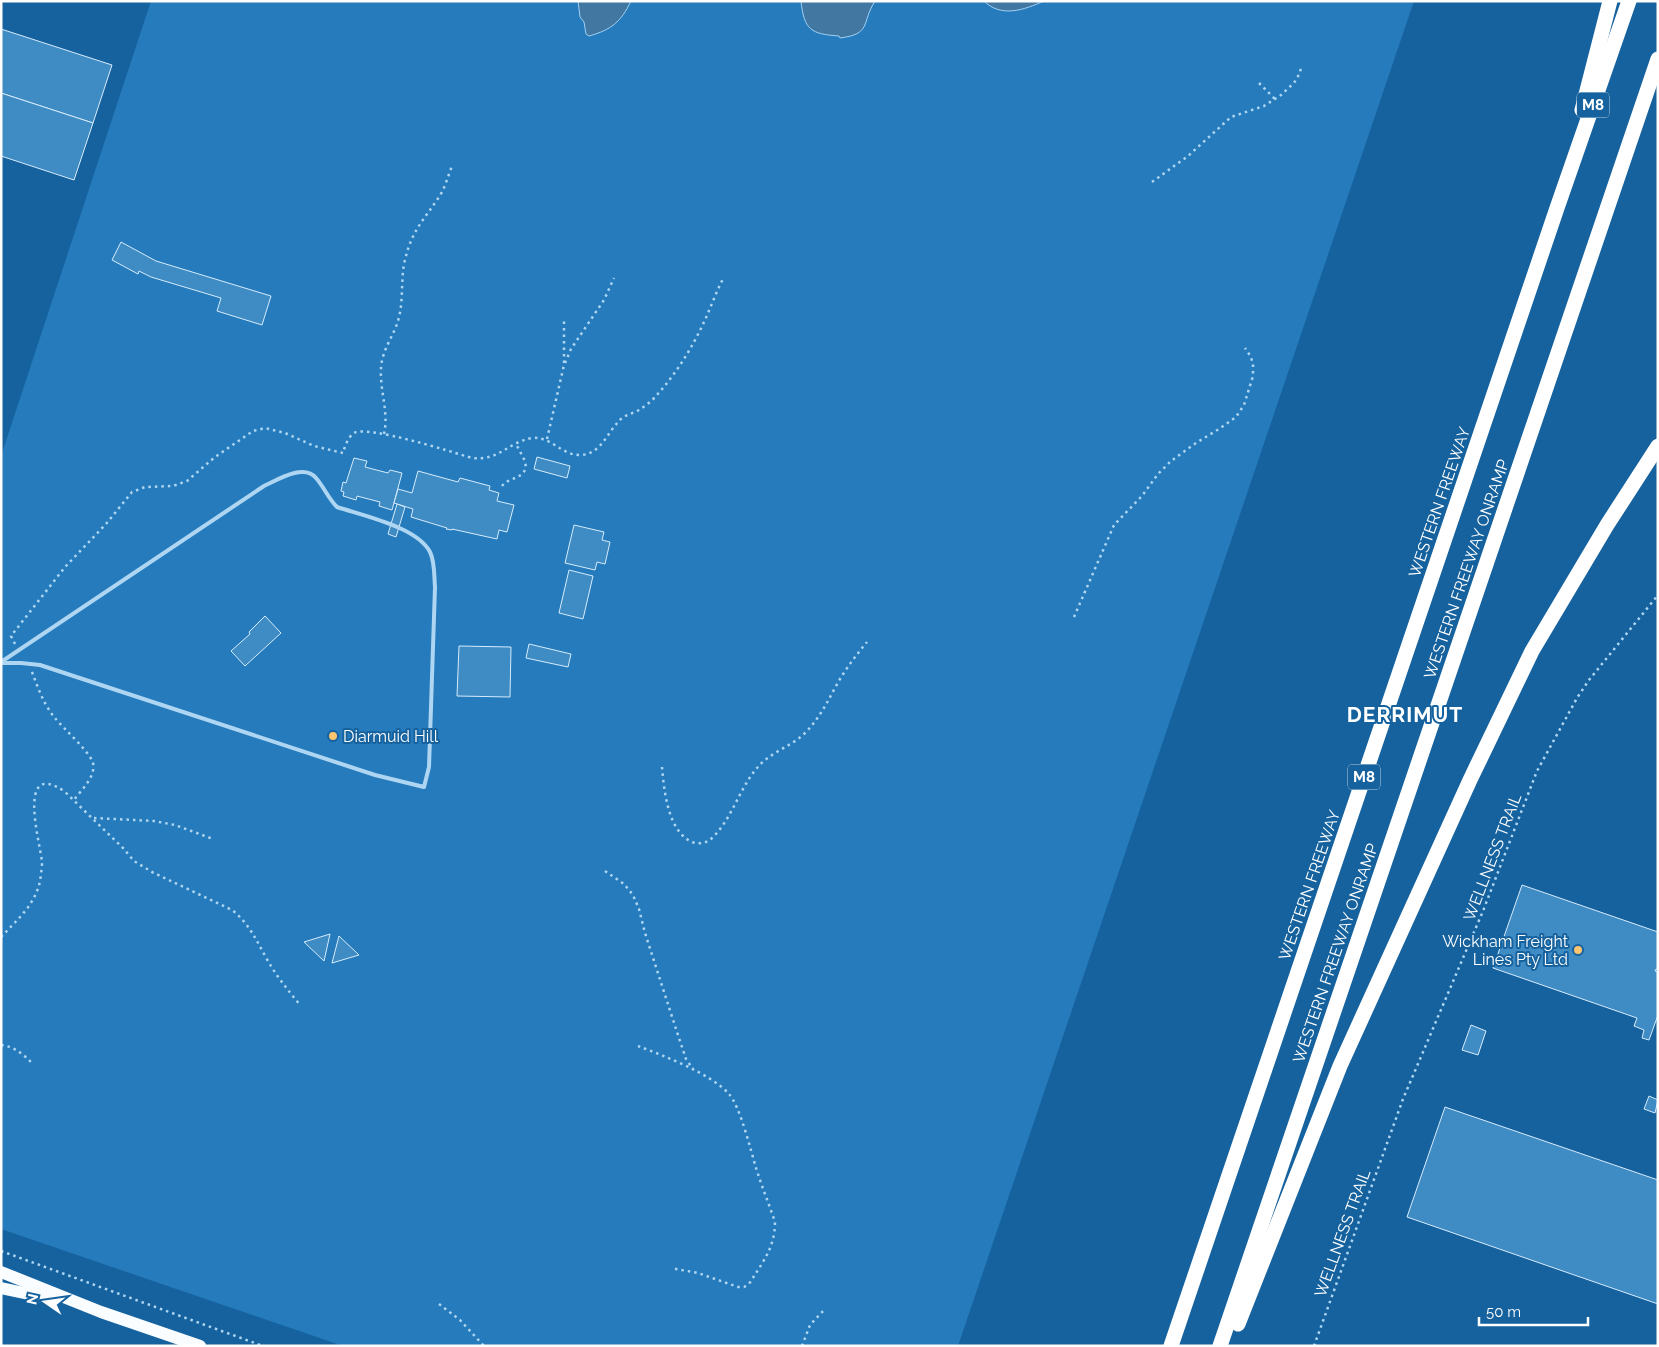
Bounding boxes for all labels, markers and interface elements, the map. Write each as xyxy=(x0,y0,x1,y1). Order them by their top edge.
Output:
road number: M8 xyxy=(1577,92,1609,118)
street label: WESTERN FREEWAY xyxy=(1405,424,1474,580)
street label: WESTERN FREEWAY ONRAMP xyxy=(1420,457,1513,681)
district label: DERRIMUT xyxy=(1347,702,1463,727)
place label: Diarmuid Hill xyxy=(343,727,439,746)
marker: Diarmuid Hill xyxy=(327,730,339,742)
road number: M8 xyxy=(1348,764,1380,790)
street label: WELLNESS TRAIL xyxy=(1460,790,1526,923)
street label: WESTERN FREEWAY xyxy=(1275,807,1344,963)
street label: WESTERN FREEWAY ONRAMP xyxy=(1289,841,1382,1065)
place label: Wickham Freight Lines Pty Ltd xyxy=(1442,932,1569,969)
marker: Wickham Freight Lines Pty Ltd xyxy=(1572,944,1584,956)
street label: WELLNESS TRAIL xyxy=(1311,1166,1375,1300)
north arrow xyxy=(20,1277,70,1327)
text: N xyxy=(23,1292,41,1306)
scale bar xyxy=(1479,1294,1588,1326)
text: 50 m xyxy=(1486,1303,1521,1321)

